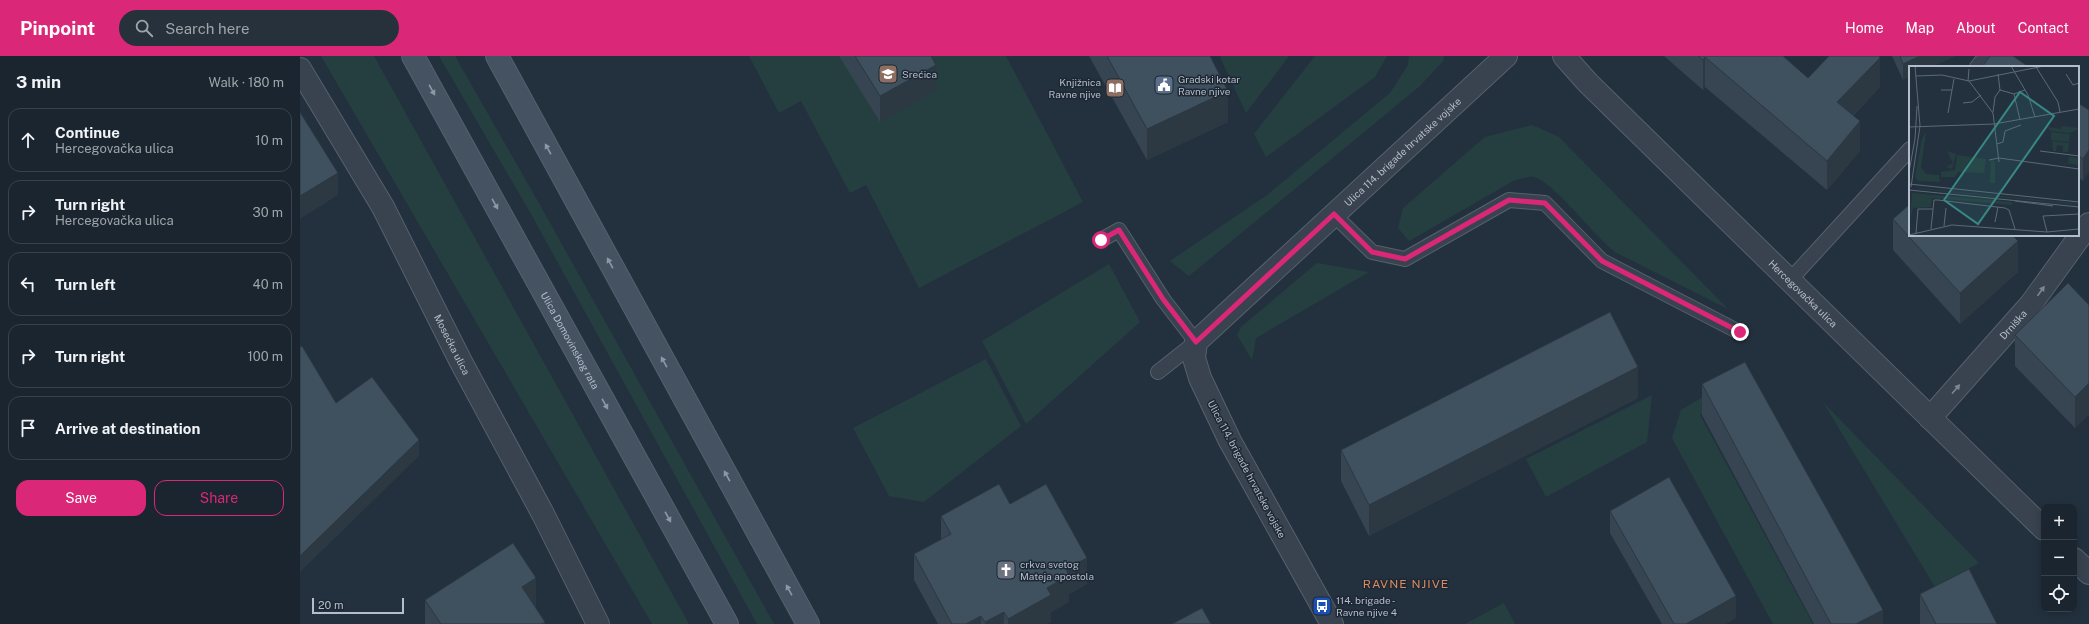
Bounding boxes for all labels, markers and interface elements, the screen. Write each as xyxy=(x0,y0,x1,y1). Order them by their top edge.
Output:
search box xyxy=(119,10,399,46)
text: Pinpoint xyxy=(20,17,95,39)
icon: search xyxy=(133,17,155,39)
text: Search here xyxy=(165,20,249,37)
text: Home xyxy=(1845,20,1884,36)
text: Map xyxy=(1906,20,1934,36)
text: About xyxy=(1956,20,1996,36)
text: Contact xyxy=(2018,20,2069,36)
school or university icon: Srećica xyxy=(877,63,899,85)
inset map xyxy=(1909,66,2079,236)
place label: Srećica xyxy=(902,68,937,80)
text: 3 min xyxy=(16,72,61,92)
place label: Gradski kotar Ravne njive xyxy=(1178,73,1240,97)
public building icon: Gradski kotar Ravne njive xyxy=(1153,74,1175,96)
text: Walk · 180 m xyxy=(209,75,284,90)
place label: Knjižnica Ravne njive xyxy=(1049,76,1101,100)
library icon: Knjižnica Ravne njive xyxy=(1104,77,1126,99)
one-way arrow xyxy=(429,84,436,96)
street label: Ulica 114. brigade hrvatske vojske xyxy=(1341,95,1463,209)
text: Continue xyxy=(55,124,120,141)
icon: ahead xyxy=(17,129,39,151)
text: 10 m xyxy=(255,133,283,148)
text: Hercegovačka ulica xyxy=(55,141,174,156)
one-way arrow xyxy=(544,143,551,155)
text: Turn right xyxy=(55,196,125,213)
one-way arrow xyxy=(491,198,498,210)
icon: right xyxy=(17,201,39,223)
text: 30 m xyxy=(253,205,283,220)
text: Hercegovačka ulica xyxy=(55,213,174,228)
route start xyxy=(1092,231,1110,249)
one-way arrow xyxy=(607,257,614,269)
street label: Hercegovačka ulica xyxy=(1766,257,1840,330)
icon: left xyxy=(17,273,39,295)
text: Turn left xyxy=(55,276,116,293)
text: 40 m xyxy=(252,277,283,292)
one-way arrow xyxy=(2037,285,2045,296)
street label: Ulica Domovinskog rata xyxy=(539,290,602,391)
street label: Drniška xyxy=(1997,307,2029,342)
street label: Mosećka ulica xyxy=(432,312,473,377)
route end xyxy=(1731,323,1749,341)
icon: right xyxy=(17,345,39,367)
text: Turn right xyxy=(55,348,125,365)
text: 100 m xyxy=(247,349,283,364)
one-way arrow xyxy=(661,356,668,368)
one-way arrow xyxy=(1951,383,1960,394)
one-way arrow xyxy=(602,398,608,410)
street label: Ulica 114. brigade hrvatske vojske xyxy=(1205,398,1289,540)
icon: arrive xyxy=(17,417,39,439)
text: Arrive at destination xyxy=(55,420,200,437)
one-way arrow xyxy=(724,470,730,482)
button: Save xyxy=(16,480,146,516)
button: Share xyxy=(154,480,284,516)
map controls xyxy=(2041,504,2077,612)
button: + xyxy=(2041,504,2077,540)
one-way arrow xyxy=(665,512,671,523)
button: − xyxy=(2041,540,2077,576)
place label: crkva svetog Mateja apostola xyxy=(1020,558,1094,582)
church icon: crkva svetog Mateja apostola xyxy=(995,559,1017,581)
button: locate xyxy=(2041,576,2077,612)
district label: RAVNE NJIVE xyxy=(1363,577,1449,591)
one-way arrow xyxy=(786,584,793,596)
place label: 114. brigade - Ravne njive 4 xyxy=(1336,594,1397,618)
bus stop icon: 114. brigade - Ravne njive 4 xyxy=(1311,595,1333,617)
scale bar xyxy=(312,596,404,615)
text: 20 m xyxy=(318,599,343,611)

